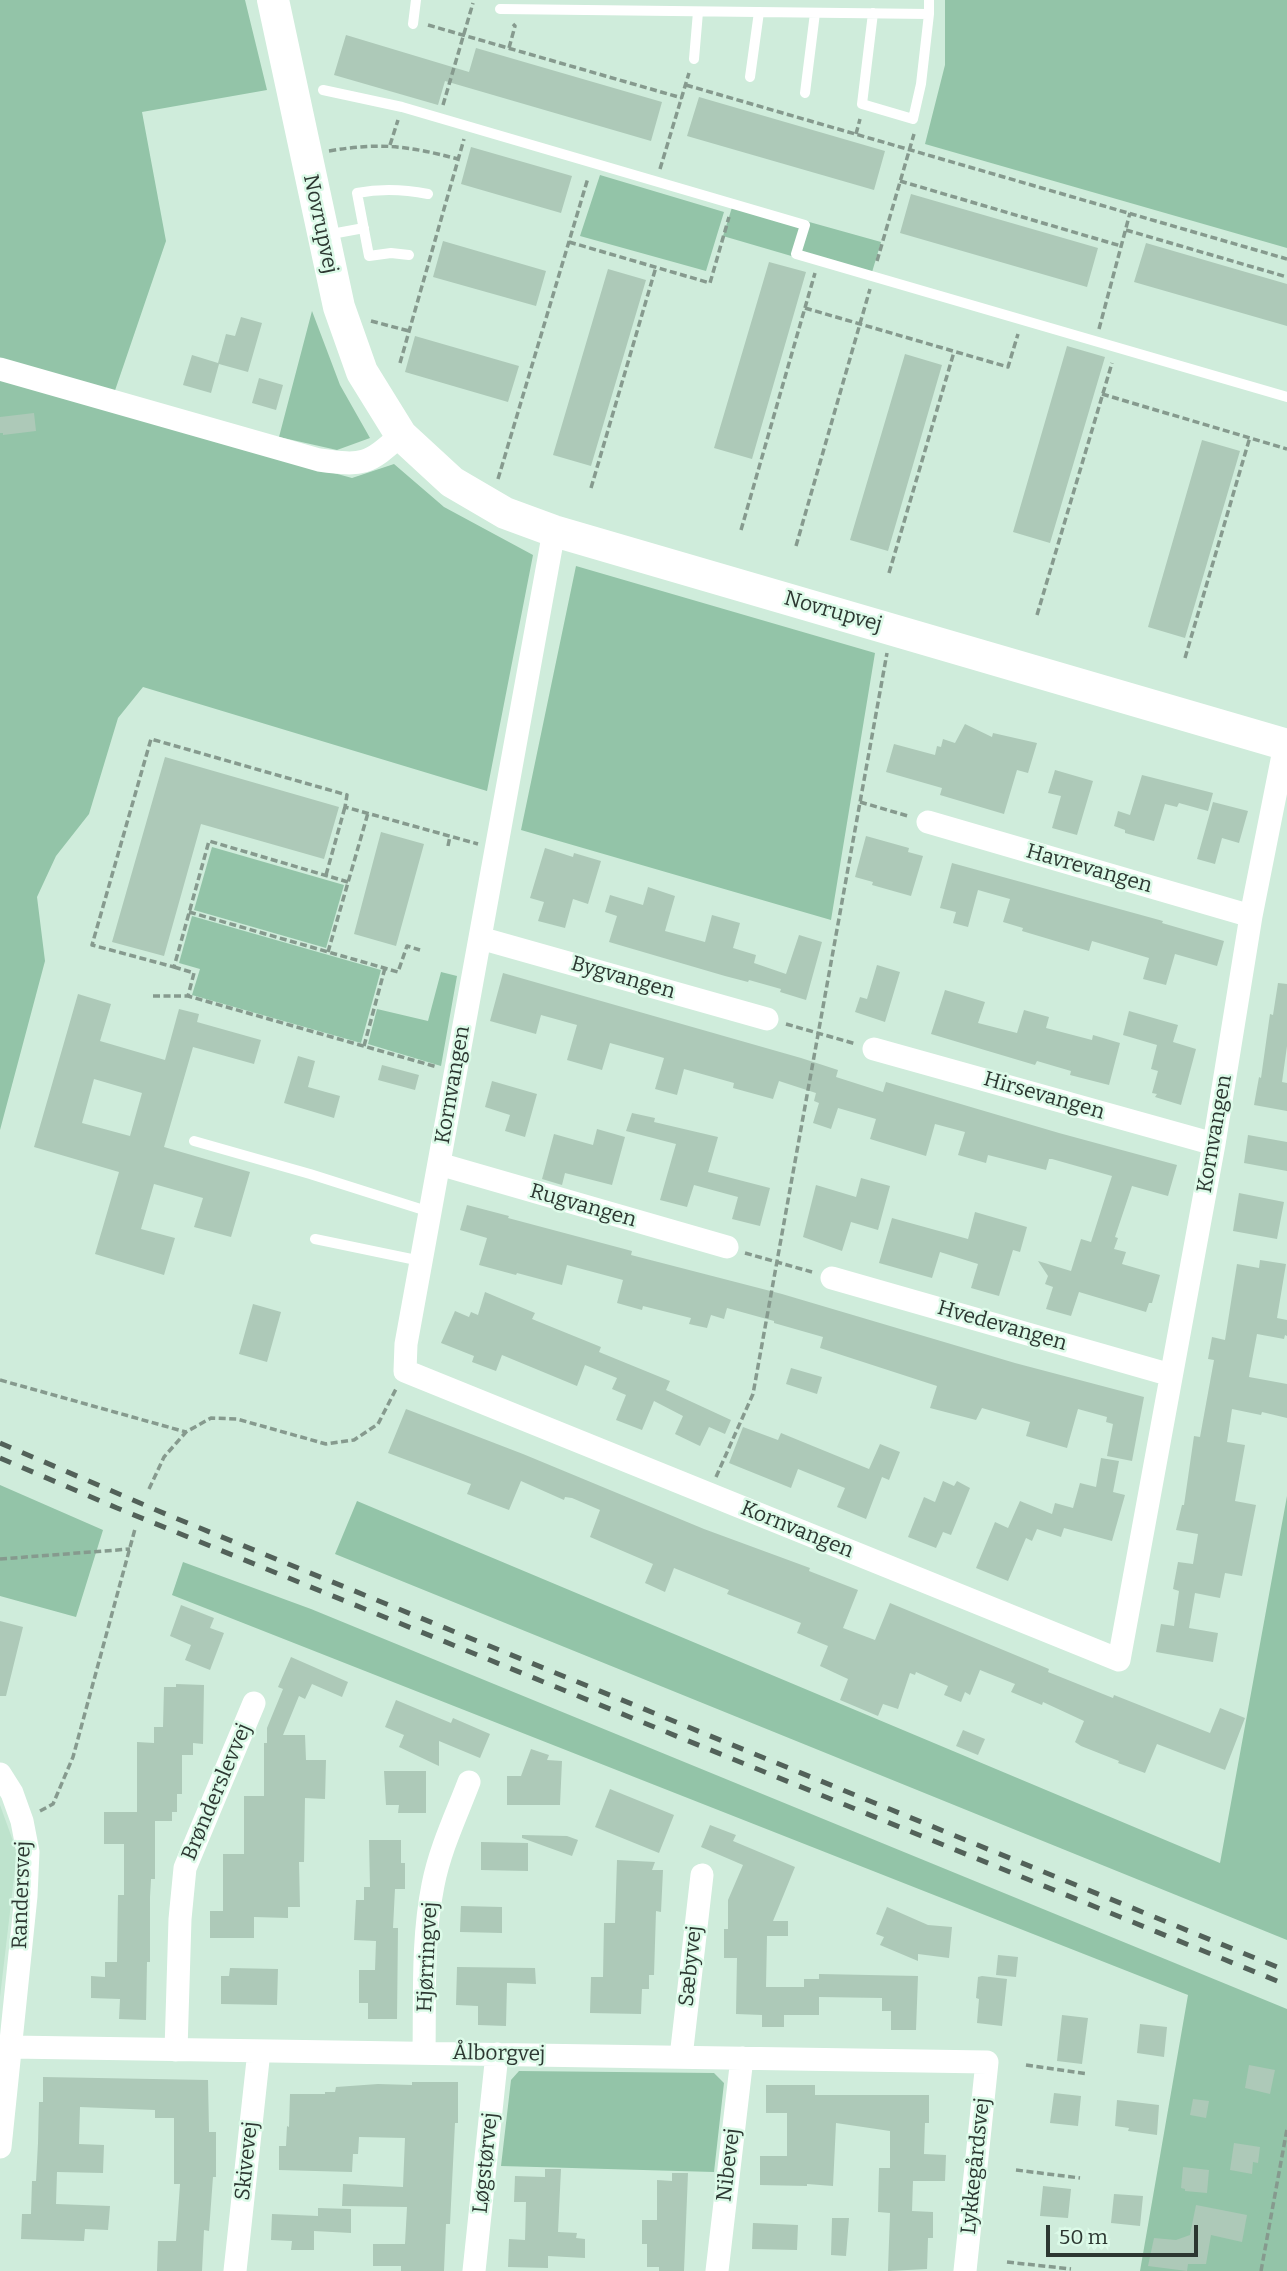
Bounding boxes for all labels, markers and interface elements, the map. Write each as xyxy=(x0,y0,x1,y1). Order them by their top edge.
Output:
street label: Novrupvej xyxy=(297,172,343,276)
street label: Novrupvej xyxy=(781,586,885,638)
street label: Havrevangen xyxy=(1023,839,1155,899)
street label: Bygvangen xyxy=(568,951,678,1005)
street label: Kornvangen xyxy=(430,1024,476,1146)
street label: Hirsevangen xyxy=(981,1067,1107,1125)
street label: Kornvangen xyxy=(1192,1073,1238,1195)
street label: Rugvangen xyxy=(527,1179,639,1233)
street label: Hvedevangen xyxy=(934,1295,1070,1357)
street label: Kornvangen xyxy=(737,1496,857,1564)
street label: Brønderslevvej xyxy=(177,1720,257,1864)
street label: Randersvej xyxy=(8,1840,36,1950)
street label: Hjørringvej xyxy=(413,1901,443,2013)
street label: Sæbyvej xyxy=(674,1924,708,2008)
street label: Ålborgvej xyxy=(452,2041,546,2067)
street label: Lykkegårdsvej xyxy=(956,2096,996,2236)
street label: Løgstørvej xyxy=(468,2111,504,2215)
street label: Skivevej xyxy=(230,2120,264,2202)
street label: Nibevej xyxy=(712,2127,746,2203)
scale bar xyxy=(1049,2212,1201,2256)
text: 50 m xyxy=(1059,2224,1108,2250)

